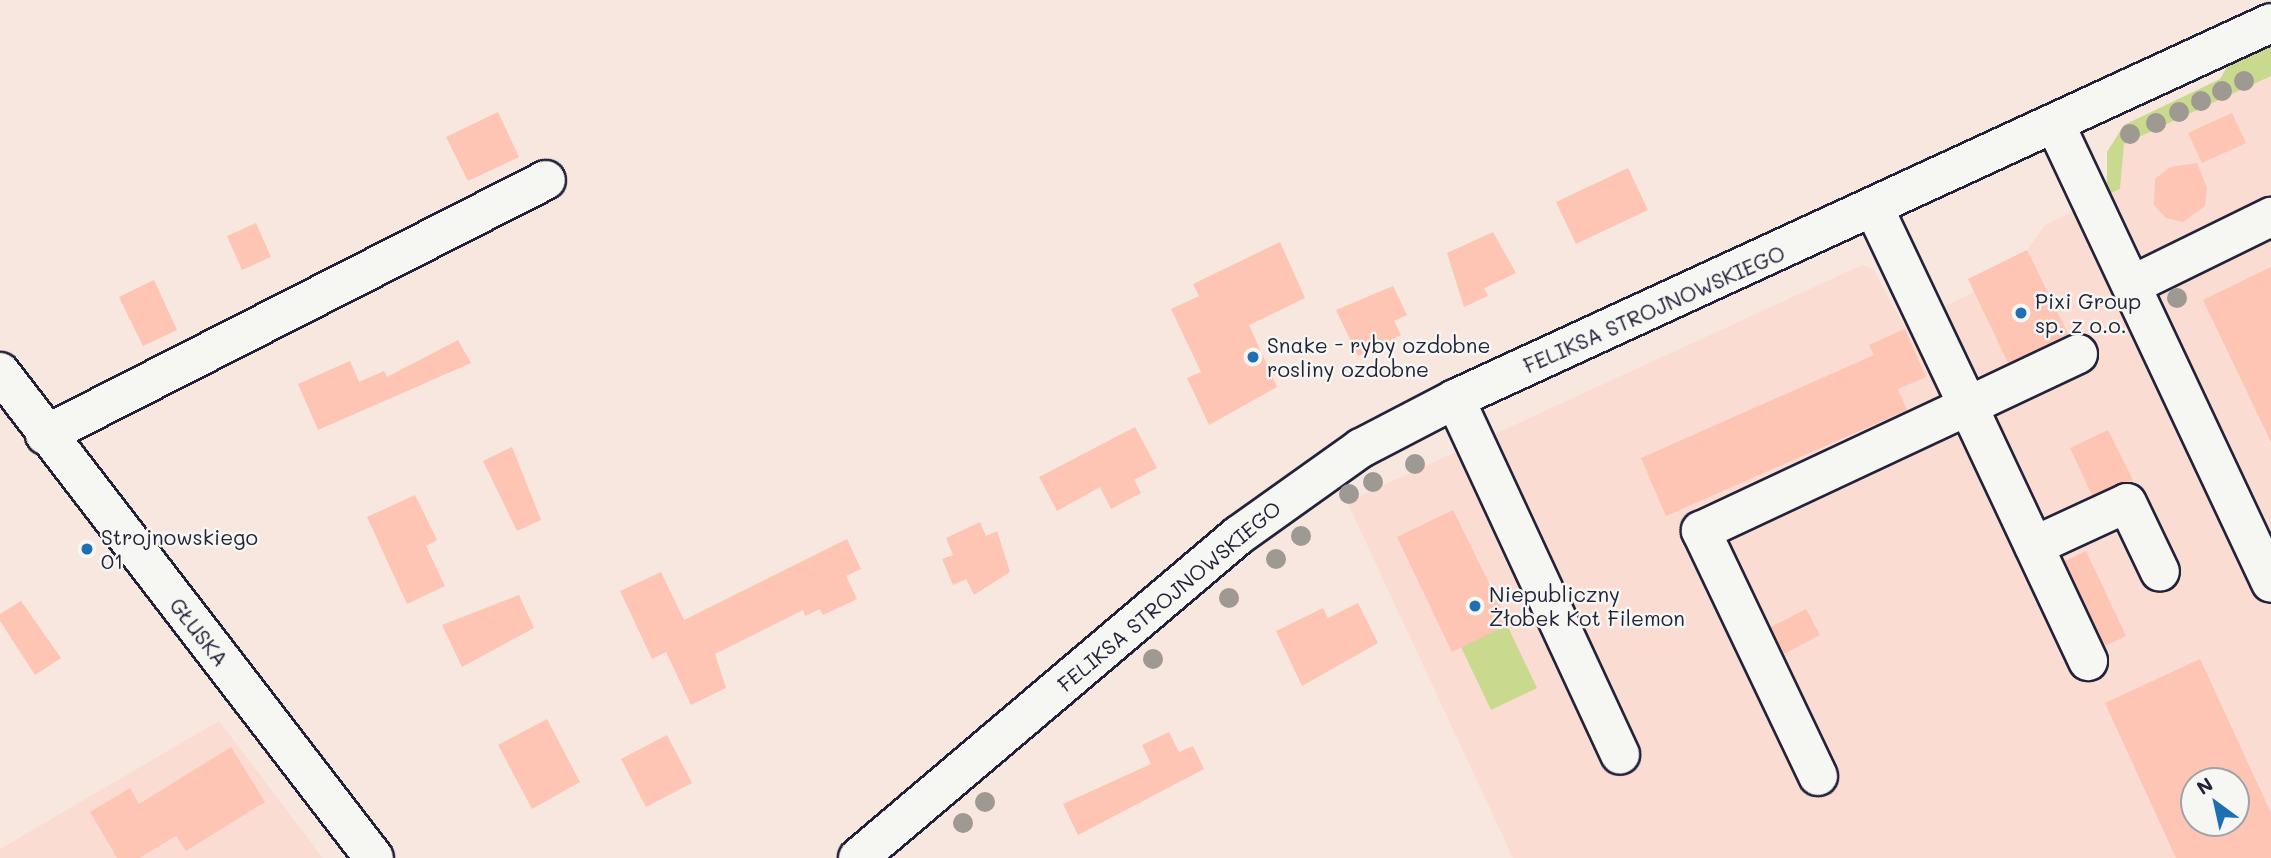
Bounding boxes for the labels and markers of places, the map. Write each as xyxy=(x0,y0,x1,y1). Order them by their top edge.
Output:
place label: Pixi Group sp. z o.o. xyxy=(2035,288,2141,338)
marker: Pixi Group sp. z o.o. xyxy=(2013,305,2029,321)
place label: Snake - ryby ozdobne rosliny ozdobne xyxy=(1267,332,1490,382)
marker: Snake - ryby ozdobne rosliny ozdobne xyxy=(1245,349,1261,365)
place label: Strojnowskiego 01 xyxy=(101,524,258,574)
marker: Strojnowskiego 01 xyxy=(79,541,95,557)
place label: Niepubliczny Żłobek Kot Filemon xyxy=(1489,581,1685,631)
marker: Niepubliczny Żłobek Kot Filemon xyxy=(1467,598,1483,614)

